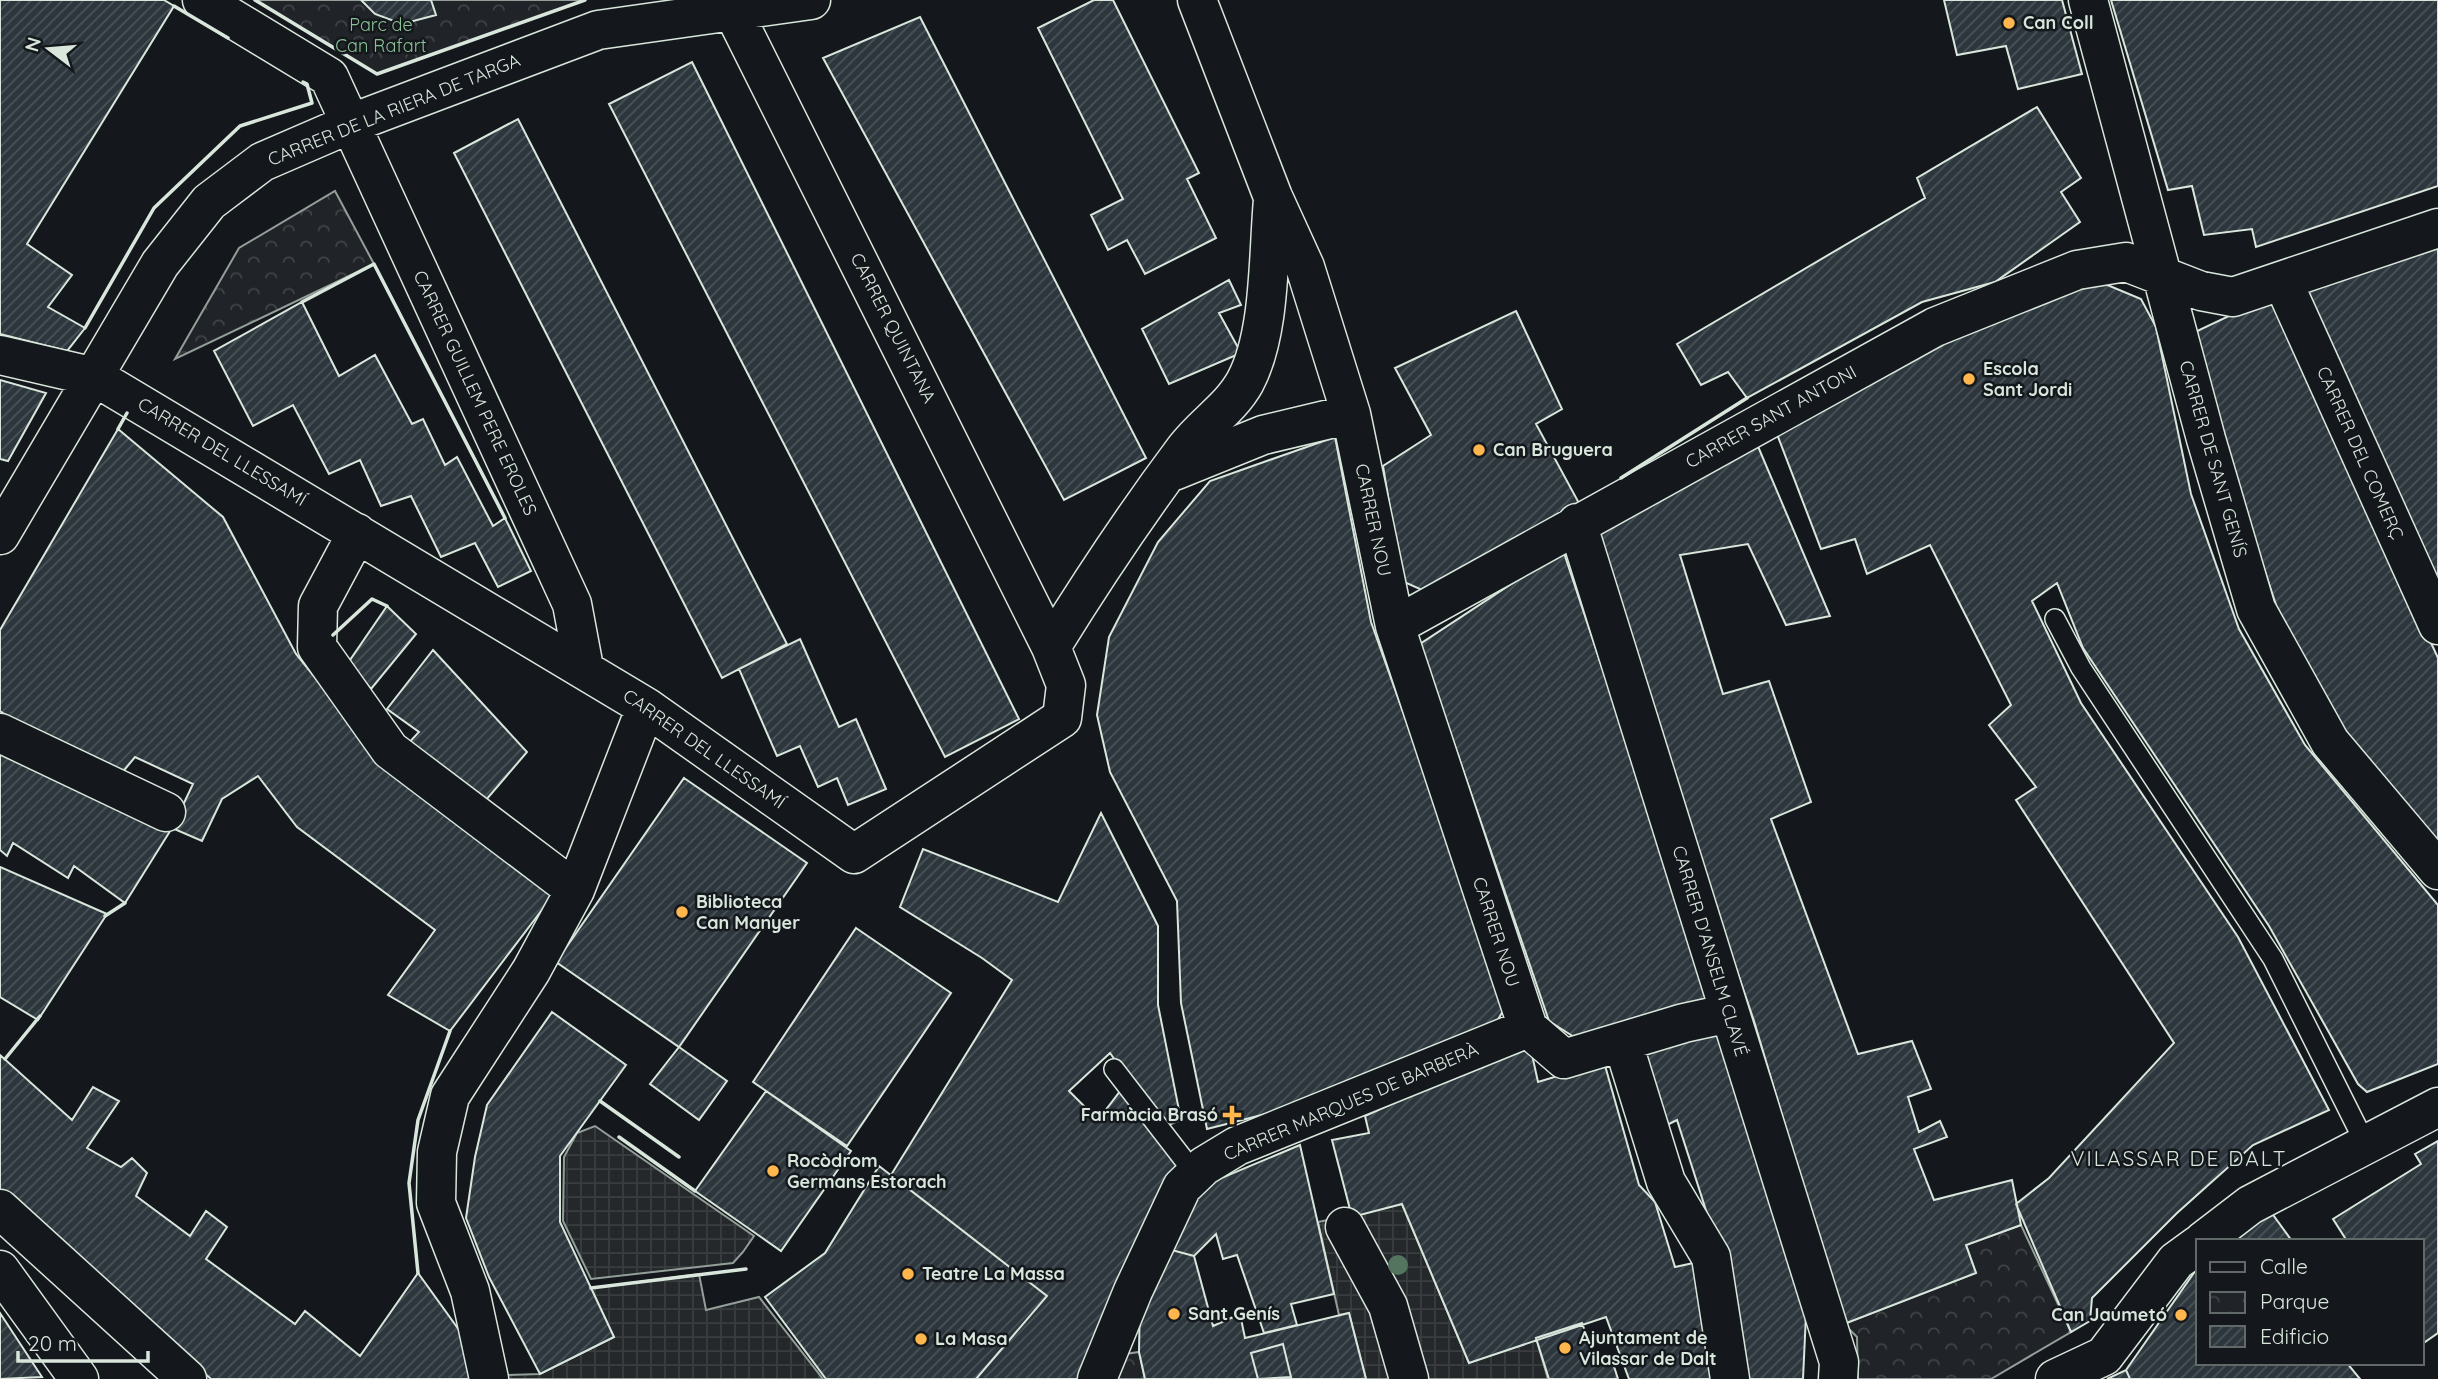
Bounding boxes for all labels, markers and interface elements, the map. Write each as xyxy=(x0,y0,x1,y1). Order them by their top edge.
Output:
place label: Can Coll xyxy=(2023,11,2094,34)
park label: Parc de Can Rafart xyxy=(335,13,427,57)
north arrow xyxy=(14,14,84,84)
marker: Can Coll xyxy=(2001,15,2017,31)
text: N xyxy=(19,34,46,54)
street label: CARRER DE LA RIERA DE TARGA xyxy=(264,48,524,171)
street label: CARRER QUINTANA xyxy=(846,249,941,407)
street label: CARRER GUILLEM PERE EROLES xyxy=(408,267,542,519)
place label: Escola Sant Jordi xyxy=(1983,357,2072,401)
street label: CARRER DE SANT GENÍS xyxy=(2174,358,2253,560)
street label: CARRER SANT ANTONI xyxy=(1681,360,1860,473)
street label: CARRER DEL COMERÇ xyxy=(2312,363,2409,543)
marker: Escola Sant Jordi xyxy=(1961,371,1977,387)
street label: CARRER DEL LLESSAMÍ xyxy=(134,392,311,511)
place label: Can Bruguera xyxy=(1493,438,1613,461)
marker: Can Bruguera xyxy=(1471,442,1487,458)
street label: CARRER NOU xyxy=(1350,462,1397,578)
street label: CARRER DEL LLESSAMÍ xyxy=(619,684,790,814)
street label: CARRER D'ANSELM CLAVÉ xyxy=(1667,843,1754,1059)
street label: CARRER NOU xyxy=(1468,874,1525,990)
place label: Biblioteca Can Manyer xyxy=(696,890,800,934)
marker: Biblioteca Can Manyer xyxy=(674,904,690,920)
street label: CARRER MARQUES DE BARBERÀ xyxy=(1220,1037,1482,1166)
place label: Farmàcia Brasó xyxy=(1081,1103,1218,1126)
marker: Farmàcia Brasó xyxy=(1224,1107,1240,1123)
district label: VILASSAR DE DALT xyxy=(2071,1145,2287,1171)
place label: Rocòdrom Germans Estorach xyxy=(787,1149,947,1193)
marker: Rocòdrom Germans Estorach xyxy=(765,1163,781,1179)
legend xyxy=(2196,1239,2424,1365)
text: Calle xyxy=(2260,1253,2308,1279)
place label: Teatre La Massa xyxy=(922,1262,1065,1285)
marker: Teatre La Massa xyxy=(900,1266,916,1282)
text: Parque xyxy=(2260,1288,2329,1314)
place label: Sant Genís xyxy=(1188,1302,1280,1325)
place label: Can Jaumetó xyxy=(2051,1303,2167,1326)
marker: Sant Genís xyxy=(1166,1306,1182,1322)
marker: Can Jaumetó xyxy=(2173,1307,2189,1323)
scale bar xyxy=(18,1320,147,1364)
text: Edificio xyxy=(2260,1323,2329,1349)
place label: Ajuntament de Vilassar de Dalt xyxy=(1579,1326,1717,1370)
place label: La Masa xyxy=(935,1327,1008,1350)
text: 20 m xyxy=(28,1330,77,1356)
marker: La Masa xyxy=(913,1331,929,1347)
marker: Ajuntament de Vilassar de Dalt xyxy=(1557,1340,1573,1356)

